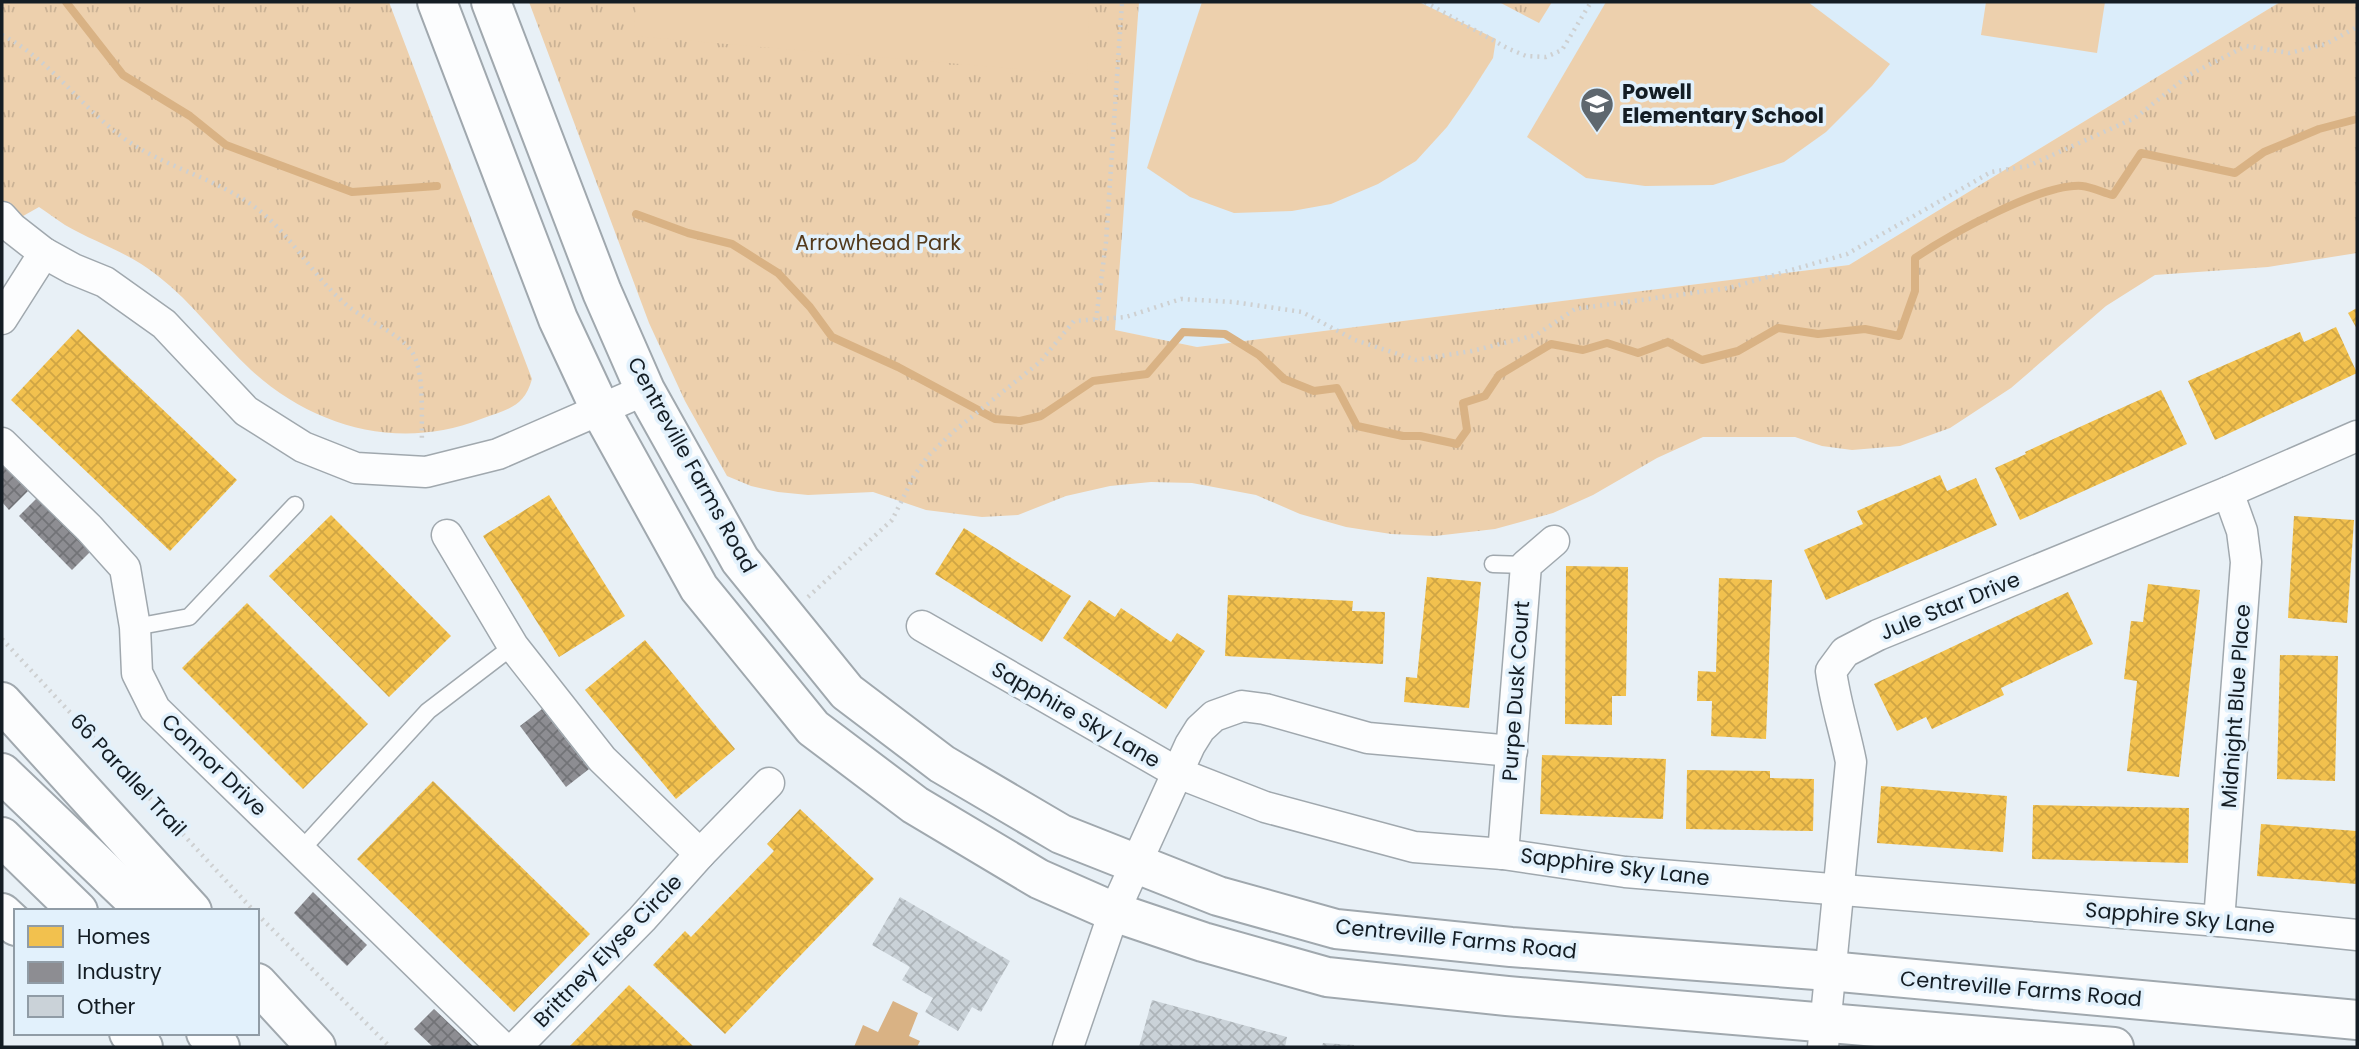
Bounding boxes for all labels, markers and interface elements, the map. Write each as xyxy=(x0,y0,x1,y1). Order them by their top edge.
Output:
place label: Powell Elementary School xyxy=(1622,77,1824,130)
school or university icon: Powell Elementary School xyxy=(1578,85,1616,134)
park label: Arrowhead Park xyxy=(795,228,961,257)
street label: Centreville Farms Road xyxy=(621,352,764,578)
street label: Jule Star Drive xyxy=(1875,564,2024,647)
street label: Purpe Dusk Court xyxy=(1495,600,1536,782)
street label: Midnight Blue Place xyxy=(2214,603,2257,809)
street label: Sapphire Sky Lane xyxy=(987,654,1166,775)
street label: 66 Parallel Trail xyxy=(64,707,193,843)
street label: Connor Drive xyxy=(155,707,273,822)
street label: Sapphire Sky Lane xyxy=(1519,841,1711,892)
street label: Brittney Elyse Circle xyxy=(527,868,688,1034)
street label: Sapphire Sky Lane xyxy=(2084,895,2276,940)
legend xyxy=(14,909,259,1035)
street label: Centreville Farms Road xyxy=(1334,911,1578,966)
text: Homes xyxy=(77,922,151,951)
text: Industry xyxy=(77,957,162,986)
street label: Centreville Farms Road xyxy=(1899,963,2143,1014)
text: Other xyxy=(77,992,136,1021)

